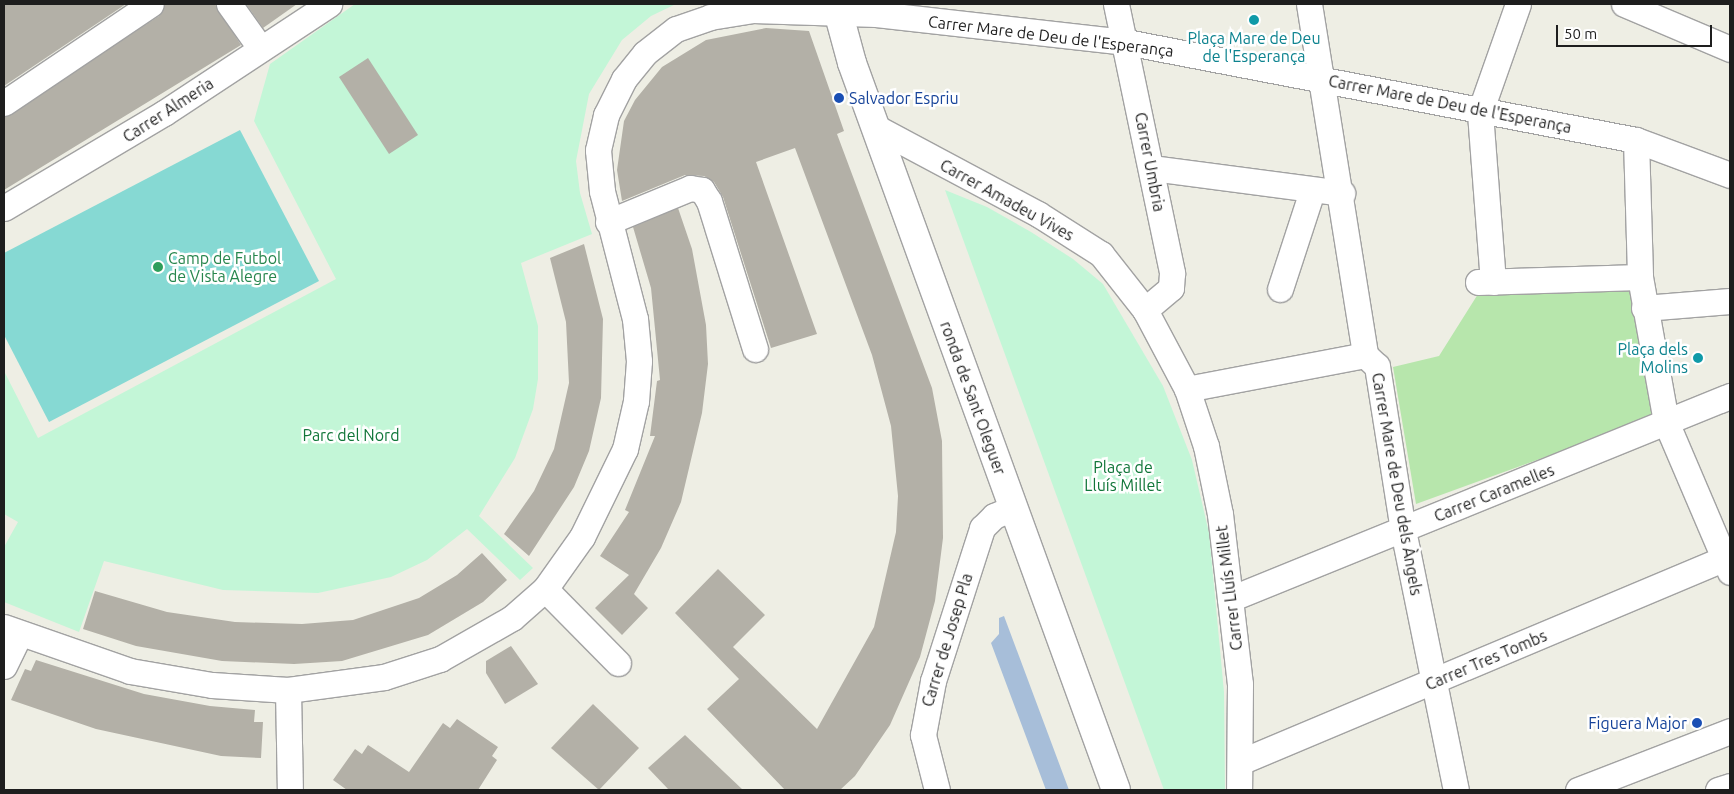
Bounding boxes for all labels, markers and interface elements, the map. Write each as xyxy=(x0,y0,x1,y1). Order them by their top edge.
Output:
street label: Carrer Mare de Deu de l'Esperança xyxy=(927,11,1175,61)
marker: Plaça Mare de Deu de l'Esperança xyxy=(1248,14,1260,26)
scale bar xyxy=(1559,15,1715,47)
text: 50 m xyxy=(1564,25,1597,42)
place label: Plaça Mare de Deu de l'Esperança xyxy=(1187,28,1321,66)
street label: Carrer Mare de Deu de l'Esperança xyxy=(1327,71,1573,137)
street label: Carrer Almeria xyxy=(119,74,217,146)
place label: Salvador Espriu xyxy=(849,88,959,108)
marker: Salvador Espriu xyxy=(833,92,845,104)
street label: Carrer Umbria xyxy=(1131,111,1169,213)
street label: Carrer Amadeu Vives xyxy=(937,155,1077,245)
place label: Camp de Futbol de Vista Alegre xyxy=(168,248,281,286)
marker: Camp de Futbol de Vista Alegre xyxy=(152,261,164,273)
street label: ronda de Sant Oleguer xyxy=(936,319,1010,477)
place label: Plaça dels Molins xyxy=(1617,339,1688,377)
marker: Plaça dels Molins xyxy=(1692,352,1704,364)
street label: Carrer Mare de Deu dels Àngels xyxy=(1368,371,1426,597)
park label: Parc del Nord xyxy=(302,425,400,445)
park label: Plaça de Lluís Millet xyxy=(1084,457,1162,495)
street label: Carrer Caramelles xyxy=(1431,460,1557,526)
street label: Carrer Lluís Millet xyxy=(1212,524,1246,652)
street label: Carrer de Josep Pla xyxy=(918,571,976,709)
street label: Carrer Tres Tombs xyxy=(1422,626,1550,694)
place label: Figuera Major xyxy=(1588,713,1687,733)
marker: Figuera Major xyxy=(1691,717,1703,729)

